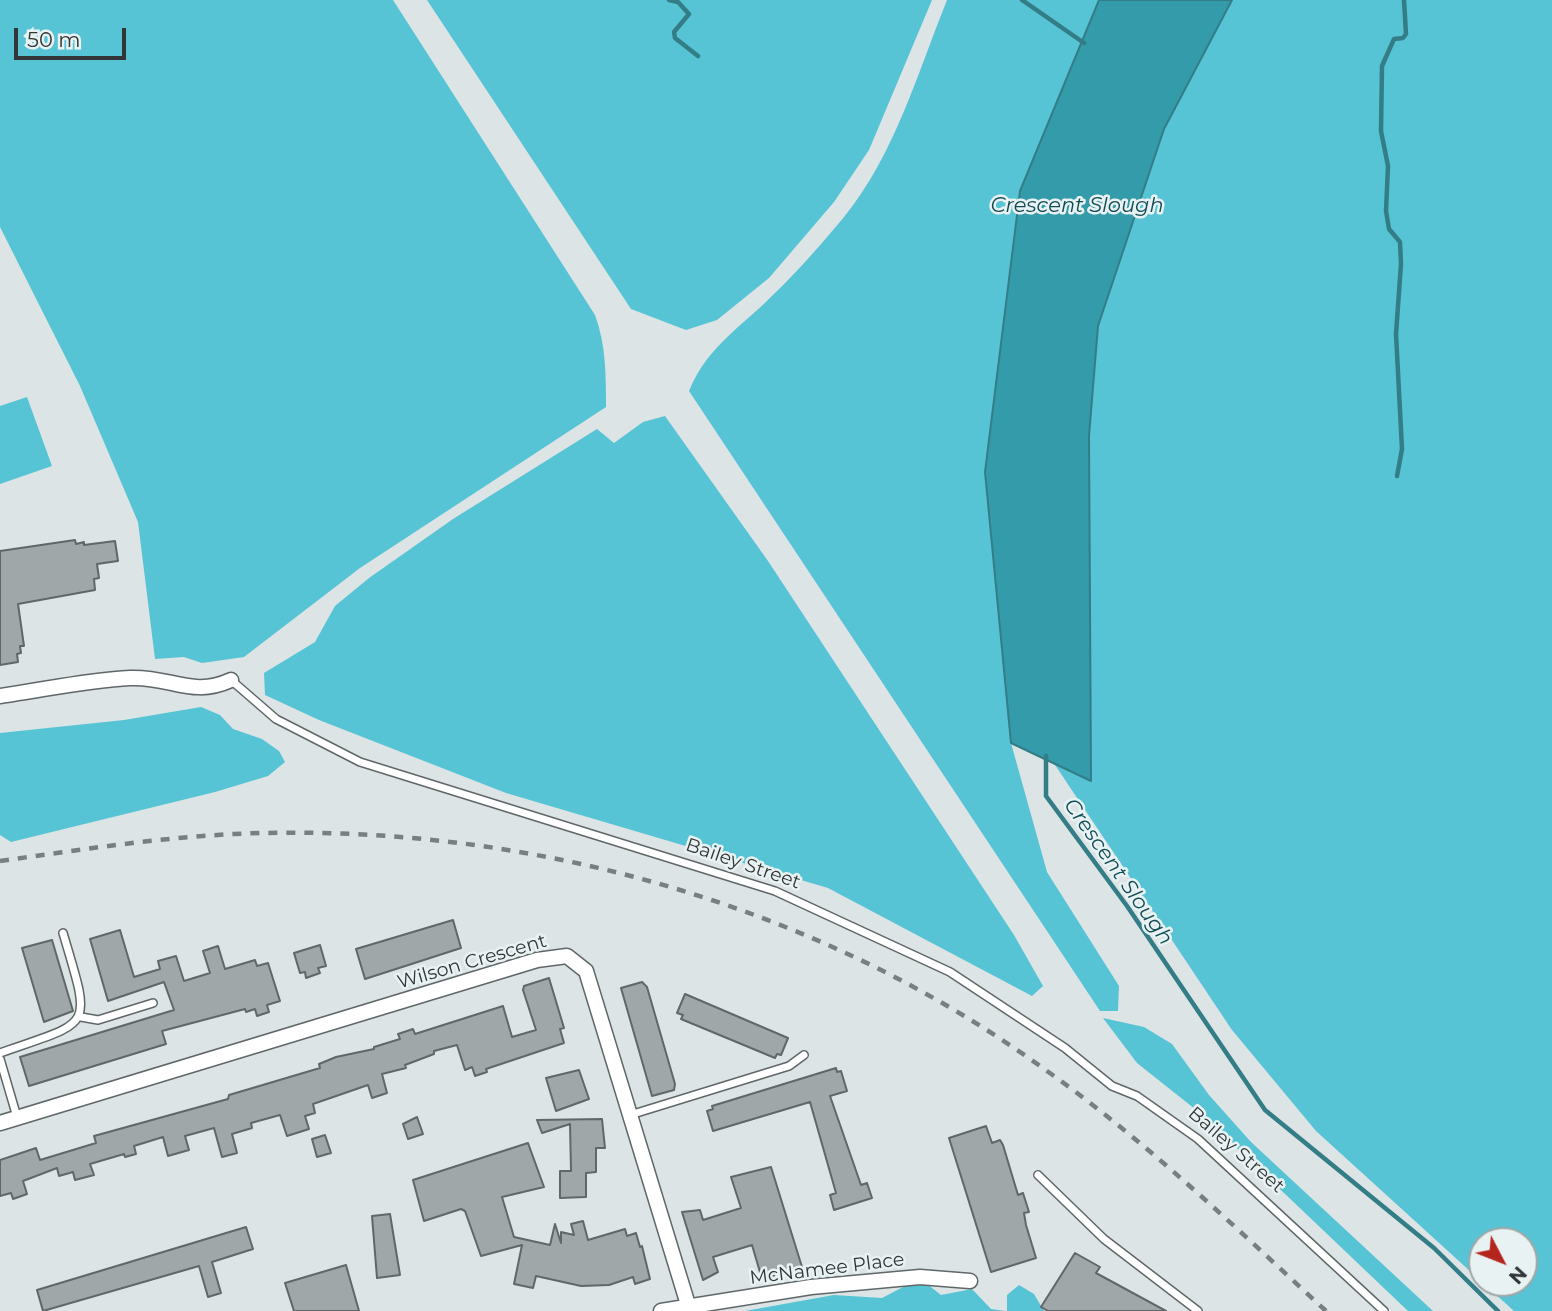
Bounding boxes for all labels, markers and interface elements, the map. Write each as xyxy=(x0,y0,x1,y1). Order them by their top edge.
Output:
scale bar xyxy=(18,14,130,58)
text: 50 m xyxy=(27,27,81,52)
water label: Crescent Slough xyxy=(990,193,1164,219)
water label: Crescent Slough xyxy=(1058,794,1178,950)
street label: Bailey Street xyxy=(683,834,803,894)
street label: Wilson Crescent xyxy=(395,930,549,994)
street label: Bailey Street xyxy=(1183,1102,1289,1198)
north arrow xyxy=(1468,1227,1538,1297)
street label: McNamee Place xyxy=(748,1248,906,1290)
text: N xyxy=(1504,1262,1531,1288)

